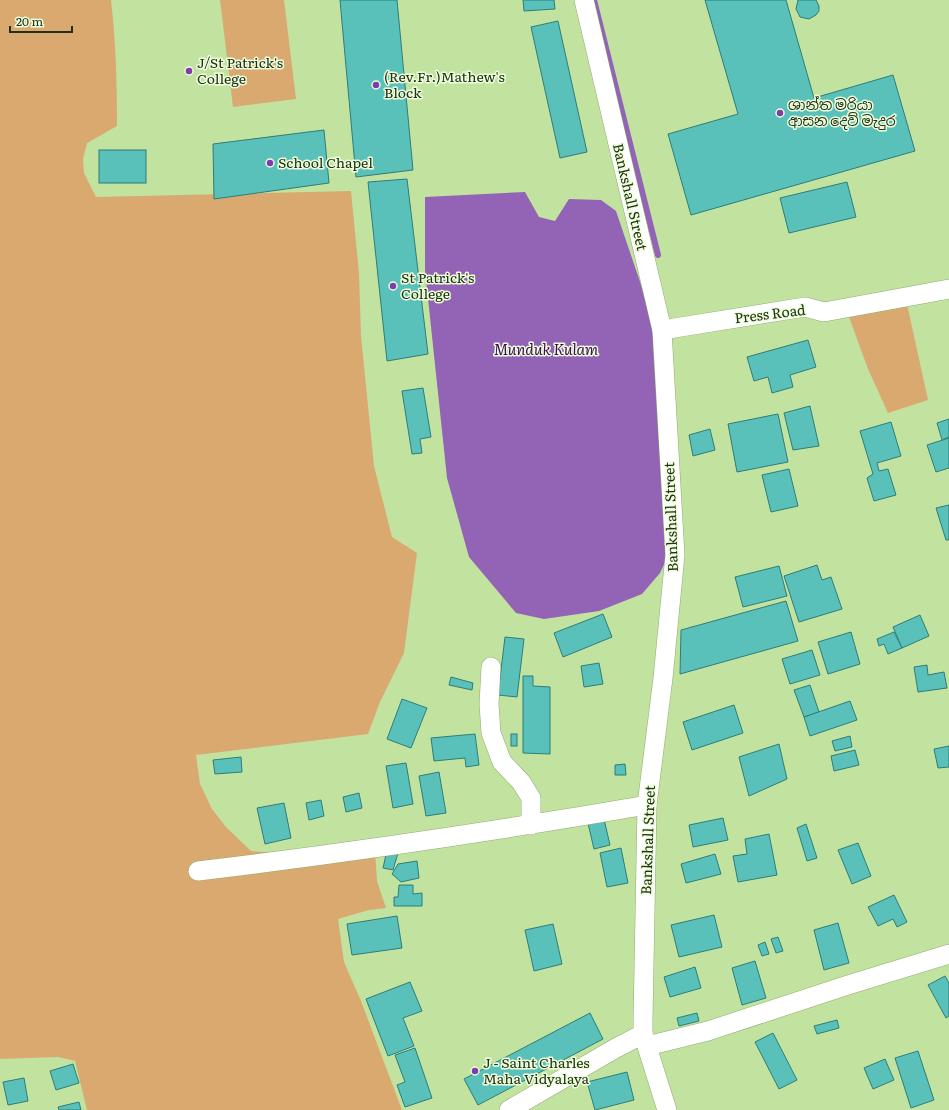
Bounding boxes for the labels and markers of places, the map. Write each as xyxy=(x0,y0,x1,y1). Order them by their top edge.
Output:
place label: J/St Patrick's College xyxy=(197,52,283,88)
marker: J/St Patrick's College xyxy=(184,66,194,76)
place label: (Rev.Fr.)Mathew's Block xyxy=(384,66,505,102)
marker: (Rev.Fr.)Mathew's Block xyxy=(371,80,381,90)
place label: ශාන්ත මරියා ආසන දෙව් මැදුර xyxy=(788,94,896,130)
marker: ශාන්ත මරියා ආසන දෙව් මැදුර xyxy=(775,108,785,118)
place label: School Chapel xyxy=(278,152,373,172)
marker: School Chapel xyxy=(265,158,275,168)
place label: St Patrick's College xyxy=(401,267,474,303)
marker: St Patrick's College xyxy=(388,281,398,291)
place label: J - Saint Charles Maha Vidyalaya xyxy=(483,1052,590,1088)
marker: J - Saint Charles Maha Vidyalaya xyxy=(470,1066,480,1076)

